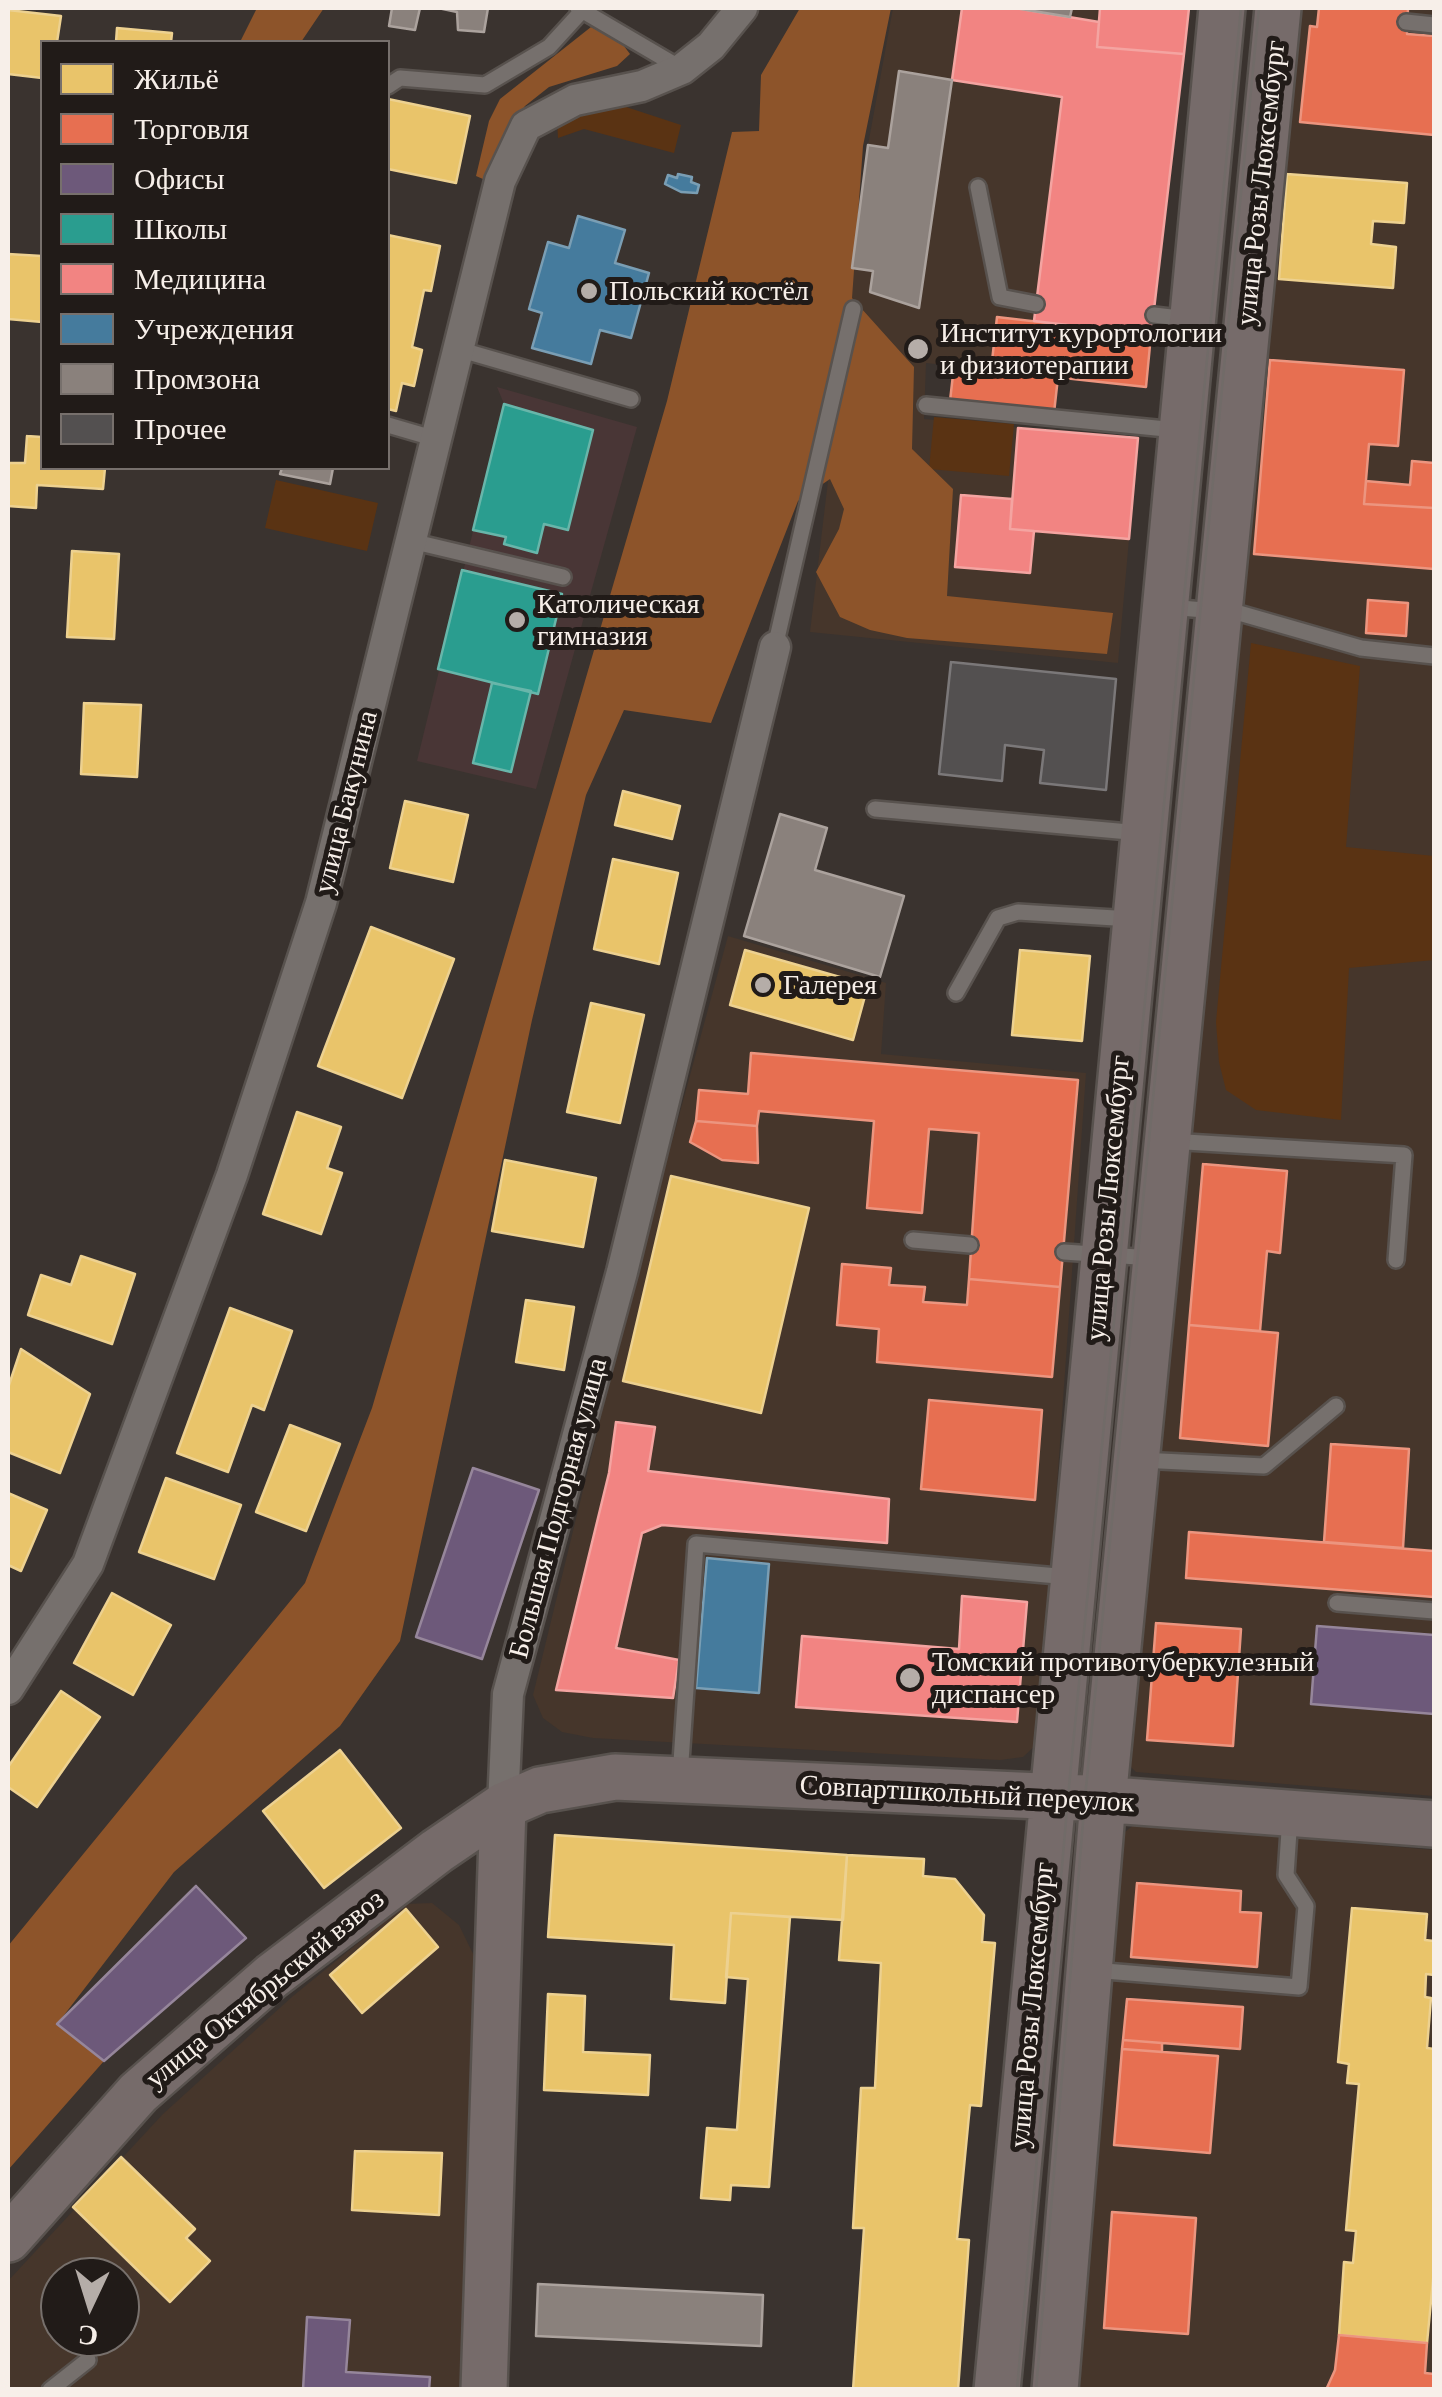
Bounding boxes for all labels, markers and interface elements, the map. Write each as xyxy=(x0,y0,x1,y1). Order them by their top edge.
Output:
street label: улица Розы Люксембург xyxy=(1229,39,1293,327)
legend xyxy=(40,40,390,470)
text: Жильё xyxy=(134,62,219,95)
text: Торговля xyxy=(134,112,249,145)
text: Офисы xyxy=(134,162,225,195)
text: Школы xyxy=(134,212,227,245)
text: Медицина xyxy=(134,262,266,295)
place label: Польский костёл xyxy=(609,274,809,308)
marker: Польский костёл xyxy=(578,280,600,302)
text: Учреждения xyxy=(134,312,294,345)
place label: Институт курортологии и физиотерапии xyxy=(940,316,1222,382)
marker: Институт курортологии и физиотерапии xyxy=(905,336,931,362)
text: Промзона xyxy=(134,362,260,395)
text: Прочее xyxy=(134,412,227,445)
place label: Католическая гимназия xyxy=(537,587,700,653)
marker: Католическая гимназия xyxy=(506,609,528,631)
street label: улица Бакунина xyxy=(307,707,385,897)
place label: Галерея xyxy=(783,968,877,1002)
marker: Галерея xyxy=(752,974,774,996)
street label: улица Розы Люксембург xyxy=(1079,1054,1137,1342)
street label: Большая Подгорная улица xyxy=(502,1354,614,1662)
place label: Томский противотуберкулезный диспансер xyxy=(932,1645,1314,1711)
marker: Томский противотуберкулезный диспансер xyxy=(897,1665,923,1691)
street label: Совпартшкольный переулок xyxy=(799,1768,1135,1820)
street label: улица Розы Люксембург xyxy=(1003,1861,1061,2149)
street label: улица Октябрьский взвоз xyxy=(139,1882,391,2096)
north arrow xyxy=(40,2257,140,2357)
text: С xyxy=(77,2319,99,2352)

